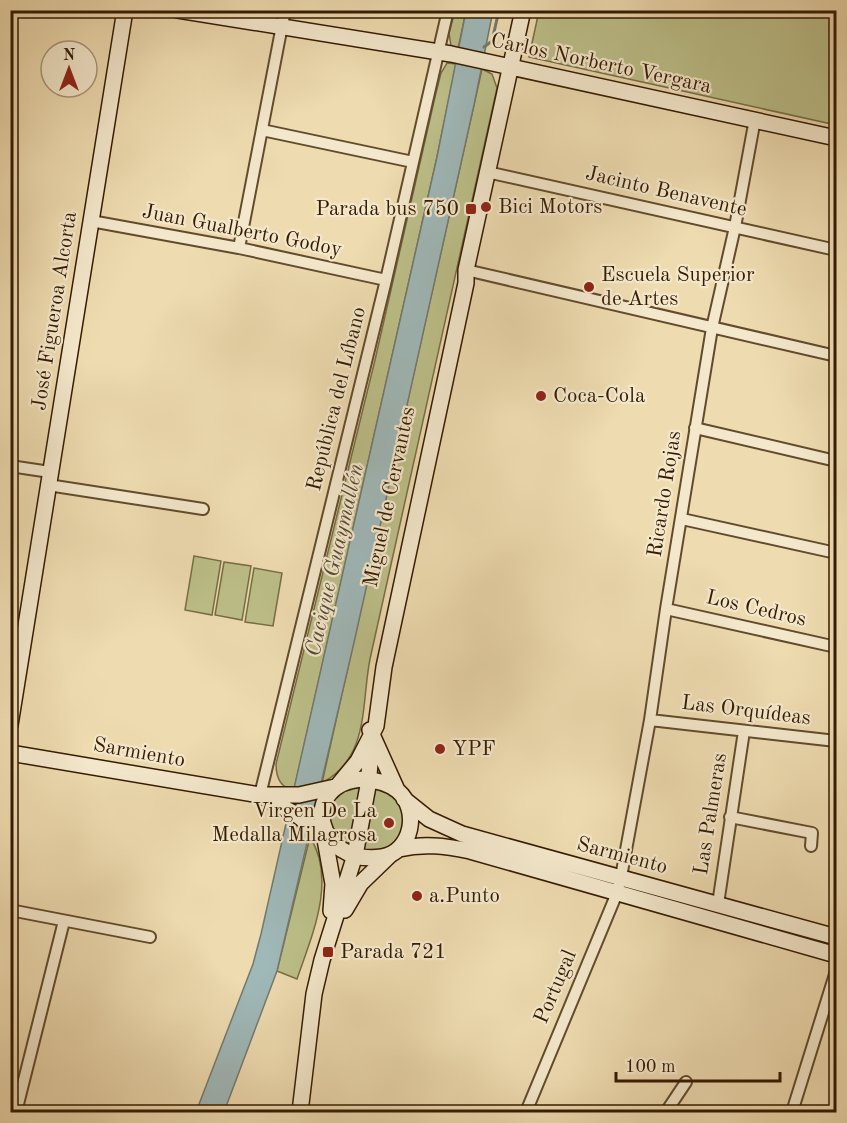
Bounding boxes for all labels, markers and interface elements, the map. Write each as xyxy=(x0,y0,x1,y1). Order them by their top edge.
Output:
street label: Carlos Norberto Vergara xyxy=(489,30,713,98)
north arrow xyxy=(39,39,99,99)
text: N xyxy=(63,48,76,64)
street label: Jacinto Benavente xyxy=(583,163,749,221)
place label: Bici Motors xyxy=(498,197,602,218)
place label: Parada bus 750 xyxy=(316,199,459,220)
marker: Bici Motors xyxy=(479,200,493,214)
street label: Juan Gualberto Godoy xyxy=(140,201,344,261)
marker: Parada bus 750 xyxy=(464,202,478,216)
street label: José Figueroa Alcorta xyxy=(29,210,81,412)
place label: Escuela Superior de Artes xyxy=(601,265,755,310)
marker: Escuela Superior de Artes xyxy=(582,280,596,294)
street label: República del Líbano xyxy=(304,305,370,493)
place label: Coca-Cola xyxy=(553,386,645,407)
marker: Coca-Cola xyxy=(534,389,548,403)
street label: Miguel de Cervantes xyxy=(361,405,419,589)
street label: Ricardo Rojas xyxy=(645,429,685,559)
water label: Cacique Guaymallén xyxy=(302,461,368,659)
street label: Los Cedros xyxy=(704,587,808,631)
street label: Las Orquídeas xyxy=(680,693,812,729)
street label: Sarmiento xyxy=(91,735,187,771)
place label: YPF xyxy=(452,739,496,760)
marker: YPF xyxy=(433,742,447,756)
street label: Las Palmeras xyxy=(691,751,731,877)
place label: Virgen De La Medalla Milagrosa xyxy=(212,801,377,846)
marker: Virgen De La Medalla Milagrosa xyxy=(382,816,396,830)
street label: Sarmiento xyxy=(574,834,670,878)
place label: a.Punto xyxy=(429,886,500,907)
marker: a.Punto xyxy=(410,889,424,903)
place label: Parada 721 xyxy=(340,942,446,963)
marker: Parada 721 xyxy=(321,945,335,959)
street label: Portugal xyxy=(531,947,581,1027)
scale bar xyxy=(616,1045,780,1083)
text: 100 m xyxy=(625,1058,676,1076)

